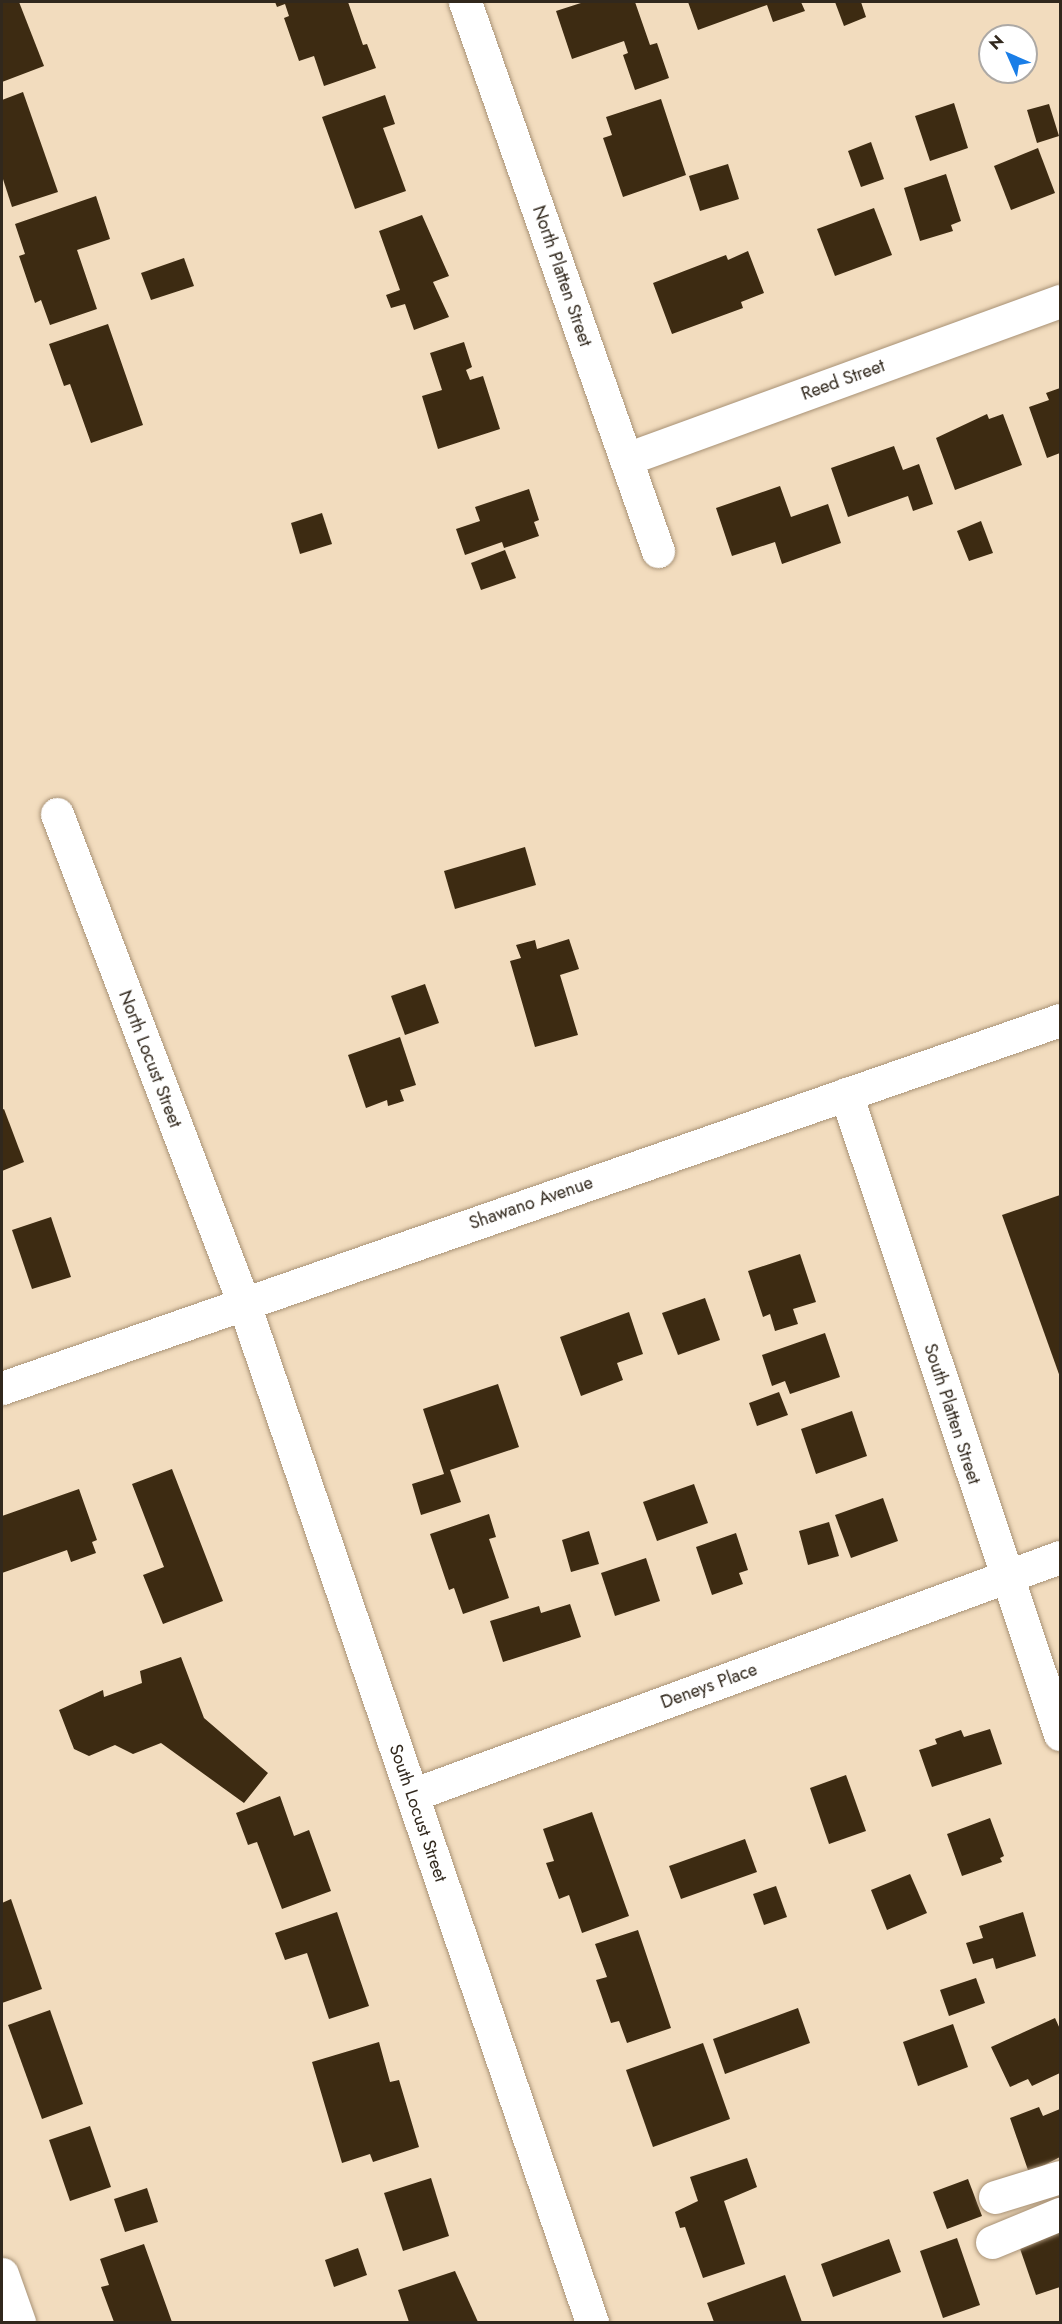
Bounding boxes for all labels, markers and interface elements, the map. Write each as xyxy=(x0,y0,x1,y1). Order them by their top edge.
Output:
north arrow xyxy=(978,24,1038,84)
text: N xyxy=(984,30,1009,55)
street label: North Platten Street xyxy=(528,203,596,349)
street label: Reed Street xyxy=(798,355,888,405)
street label: North Locust Street xyxy=(114,987,186,1131)
street label: Shawano Avenue xyxy=(466,1172,596,1234)
street label: South Platten Street xyxy=(919,1341,985,1487)
street label: Deneys Place xyxy=(658,1659,760,1713)
street label: South Locust Street xyxy=(384,1741,452,1885)

